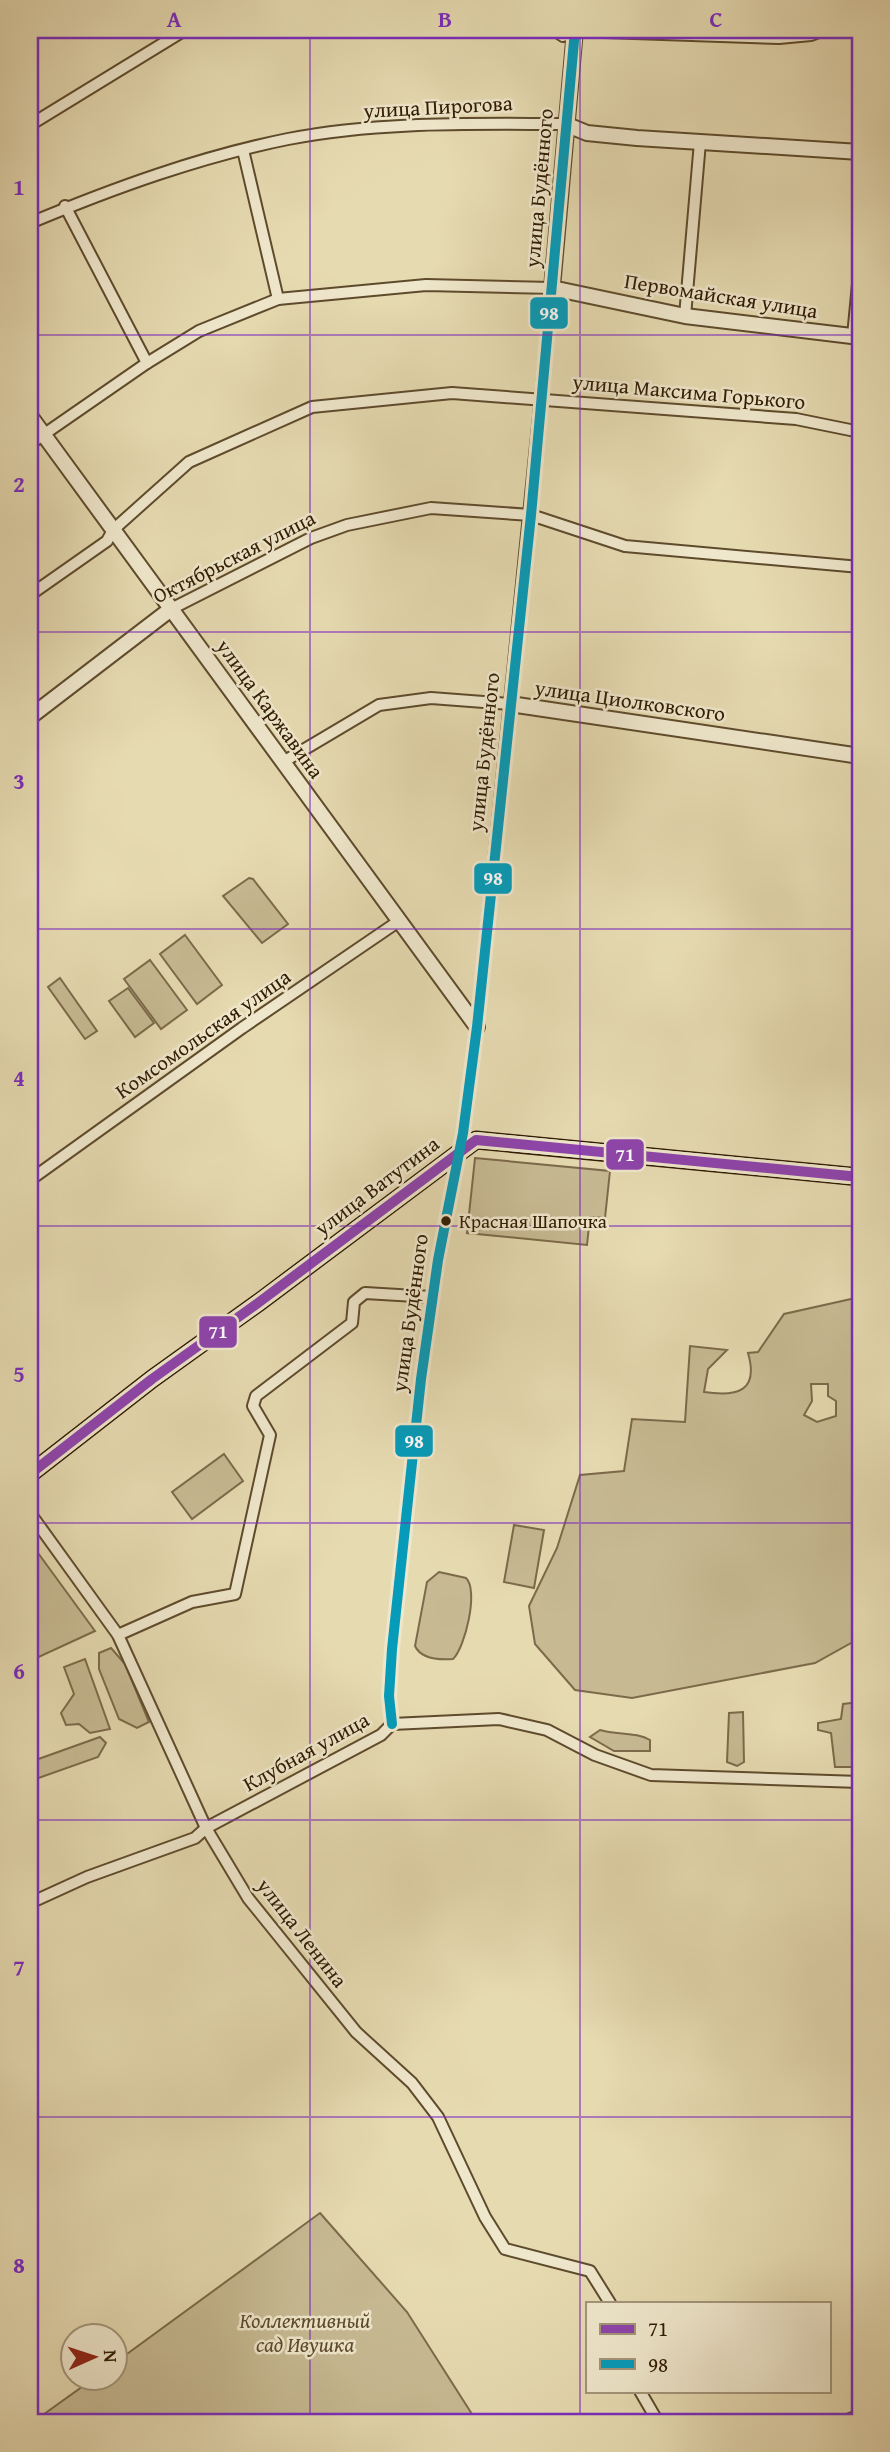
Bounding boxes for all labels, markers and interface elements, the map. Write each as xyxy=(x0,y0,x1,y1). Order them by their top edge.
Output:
text: A xyxy=(167,2,182,35)
text: B xyxy=(438,2,452,35)
text: C xyxy=(709,2,723,35)
street label: улица Пирогова xyxy=(362,87,513,126)
street label: улица Будённого xyxy=(516,107,561,270)
text: 1 xyxy=(13,170,25,203)
street label: Первомайская улица xyxy=(622,265,820,326)
line badge: 98 xyxy=(529,296,569,330)
text: 98 xyxy=(539,299,559,327)
street label: улица Максима Горького xyxy=(570,366,807,417)
text: 2 xyxy=(13,467,25,500)
street label: Октябрьская улица xyxy=(147,502,320,611)
street label: улица Каржавина xyxy=(209,632,332,785)
street label: улица Будённого xyxy=(460,671,507,834)
street label: улица Циолковского xyxy=(532,672,727,729)
text: 3 xyxy=(13,764,25,797)
line badge: 98 xyxy=(473,862,513,895)
text: 98 xyxy=(483,864,503,892)
street label: Комсомольская улица xyxy=(109,961,297,1106)
text: 4 xyxy=(13,1061,25,1094)
street label: улица Ватутина xyxy=(307,1128,445,1243)
line badge: 71 xyxy=(605,1138,645,1171)
text: 71 xyxy=(615,1140,635,1168)
place label: Красная Шапочка xyxy=(459,1207,607,1235)
marker: Красная Шапочка xyxy=(439,1214,453,1228)
street label: улица Будённого xyxy=(383,1232,436,1395)
line badge: 71 xyxy=(198,1315,238,1349)
text: 71 xyxy=(208,1317,228,1345)
text: 5 xyxy=(13,1357,25,1390)
line badge: 98 xyxy=(394,1424,434,1458)
text: 98 xyxy=(404,1427,424,1455)
text: 6 xyxy=(13,1654,25,1687)
street label: Клубная улица xyxy=(237,1704,375,1799)
street label: улица Ленина xyxy=(249,1871,355,1994)
text: 7 xyxy=(13,1951,25,1984)
text: 8 xyxy=(13,2248,25,2281)
legend xyxy=(586,2302,830,2392)
park label: Коллективный сад Ивушка xyxy=(240,2305,371,2360)
text: 71 xyxy=(648,2313,668,2344)
north arrow xyxy=(60,2322,130,2392)
text: N xyxy=(97,2349,125,2363)
text: 98 xyxy=(648,2349,668,2380)

